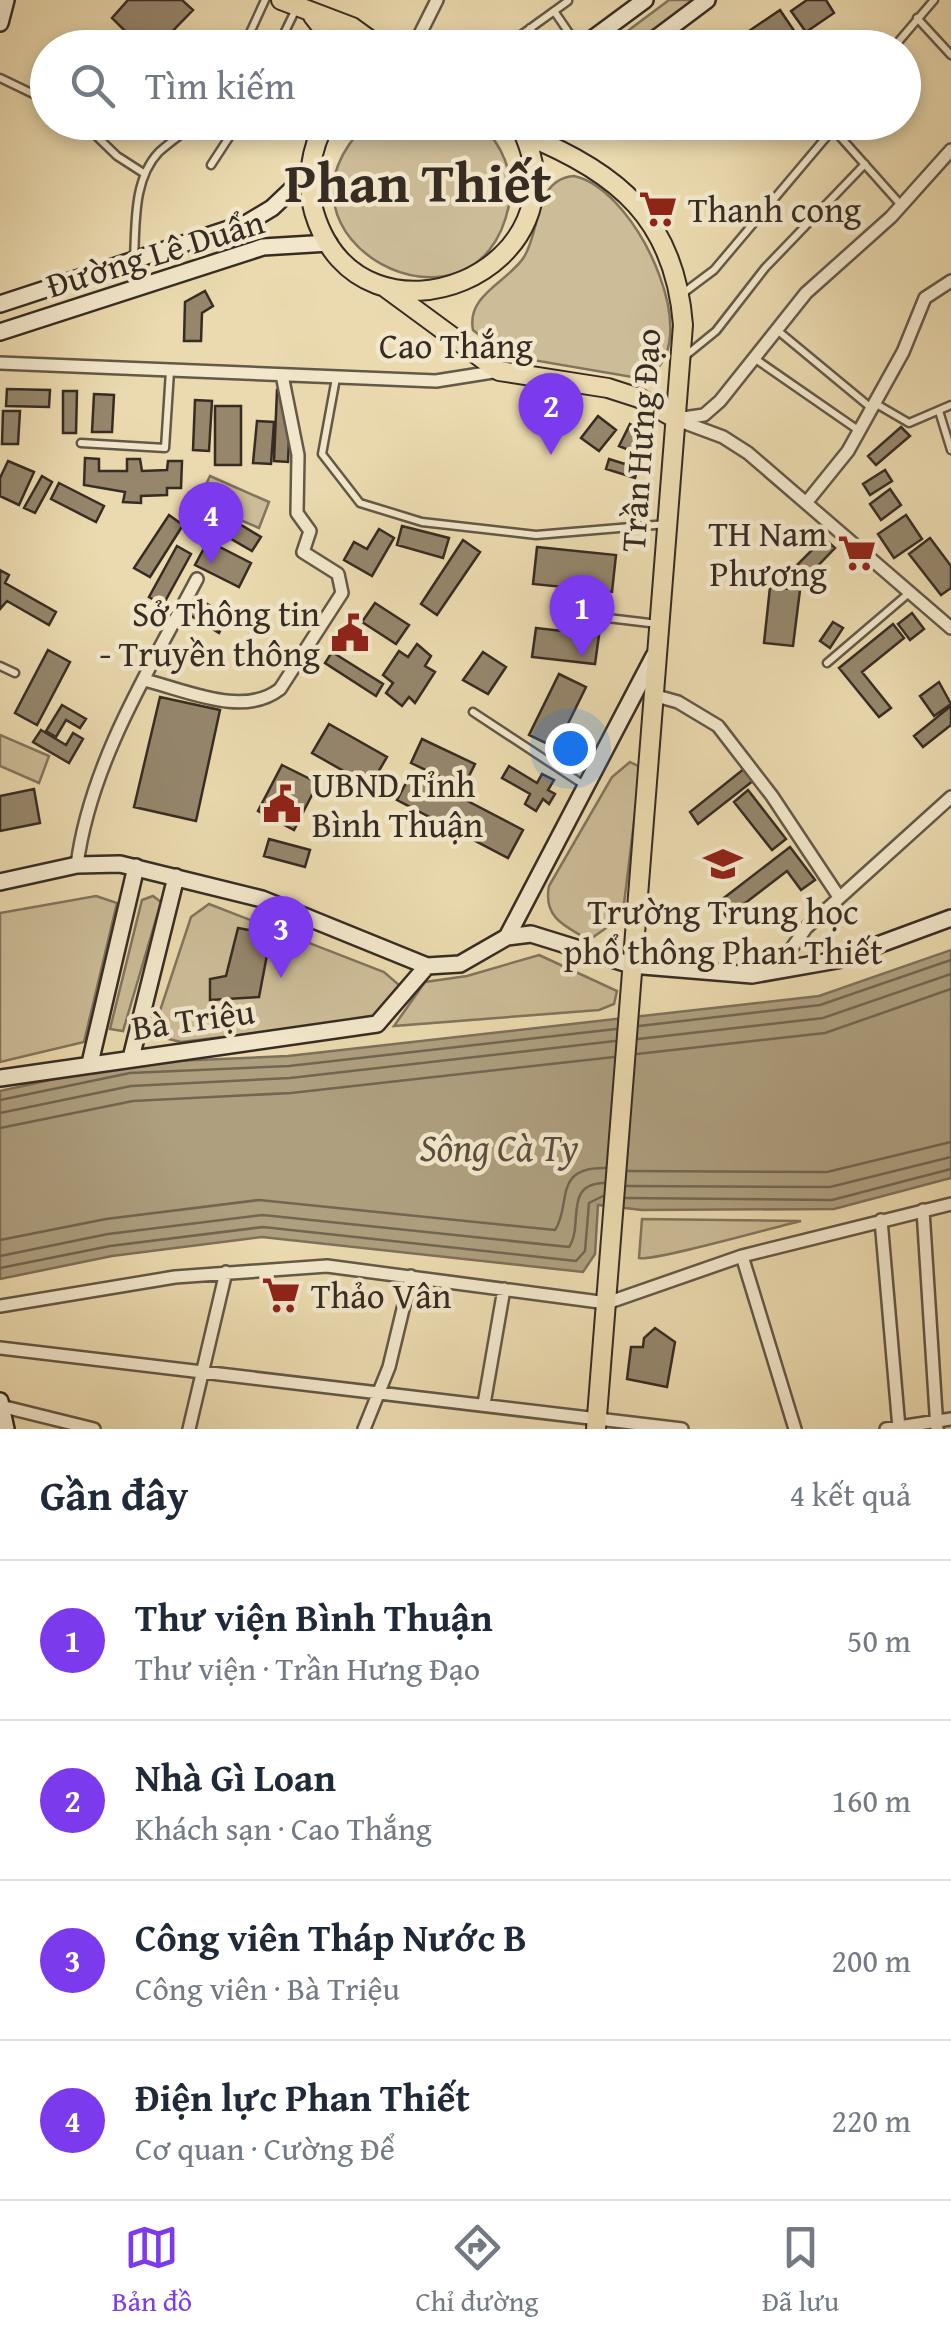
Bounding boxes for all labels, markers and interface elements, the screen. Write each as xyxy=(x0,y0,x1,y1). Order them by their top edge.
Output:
search box xyxy=(30,30,921,140)
text: Tìm kiếm xyxy=(145,57,295,113)
icon: search xyxy=(65,58,120,113)
district label: Phan Thiết xyxy=(284,142,552,222)
place label: Thanh cong xyxy=(688,184,862,235)
supermarket icon: Thanh cong xyxy=(637,188,679,230)
street label: Đường Lê Duẩn xyxy=(40,196,270,310)
street label: Cao Thắng xyxy=(379,320,534,371)
street label: Trần Hưng Đạo xyxy=(607,327,673,553)
pin: 2 xyxy=(518,372,584,455)
pin: 4 xyxy=(178,482,244,564)
place label: TH Nam Phương xyxy=(708,508,828,599)
supermarket icon: TH Nam Phương xyxy=(836,532,878,574)
pin: 1 xyxy=(550,574,614,657)
place label: Sở Thông tin - Truyền thông xyxy=(99,588,321,679)
public building icon: Sở Thông tin - Truyền thông xyxy=(329,612,371,654)
your location xyxy=(545,723,596,774)
place label: UBND Tỉnh Bình Thuận xyxy=(312,759,483,850)
public building icon: UBND Tỉnh Bình Thuận xyxy=(261,783,303,825)
school or university icon: Trường Trung học phổ thông Phan Thiết xyxy=(702,843,744,885)
place label: Trường Trung học phổ thông Phan Thiết xyxy=(564,886,883,977)
pin: 3 xyxy=(248,896,314,978)
street label: Bà Triệu xyxy=(128,985,258,1053)
water label: Sông Cà Ty xyxy=(420,1119,578,1175)
place label: Thảo Vân xyxy=(311,1270,452,1321)
supermarket icon: Thảo Vân xyxy=(260,1274,302,1316)
text: Gần đây xyxy=(40,1464,188,1525)
text: 4 kết quả xyxy=(790,1471,911,1518)
text: Thư viện Bình Thuận xyxy=(135,1589,493,1645)
text: 1 xyxy=(64,1617,81,1664)
text: 50 m xyxy=(847,1617,911,1664)
text: Thư viện · Trần Hưng Đạo xyxy=(135,1645,480,1692)
text: Nhà Gì Loan xyxy=(135,1749,336,1805)
text: 2 xyxy=(64,1777,81,1824)
text: 160 m xyxy=(832,1777,911,1824)
text: Khách sạn · Cao Thắng xyxy=(135,1805,432,1852)
text: Công viên Tháp Nước B xyxy=(135,1909,527,1965)
text: 3 xyxy=(64,1937,81,1984)
text: 200 m xyxy=(832,1937,911,1984)
text: Công viên · Bà Triệu xyxy=(135,1965,400,2012)
text: Điện lực Phan Thiết xyxy=(135,2069,470,2125)
text: 4 xyxy=(64,2097,81,2144)
text: 220 m xyxy=(832,2097,911,2144)
text: Cơ quan · Cường Để xyxy=(135,2125,395,2172)
tab: Bản đồ xyxy=(112,2220,192,2321)
tab: Chỉ đường xyxy=(416,2220,538,2321)
tab: Đã lưu xyxy=(762,2220,839,2321)

